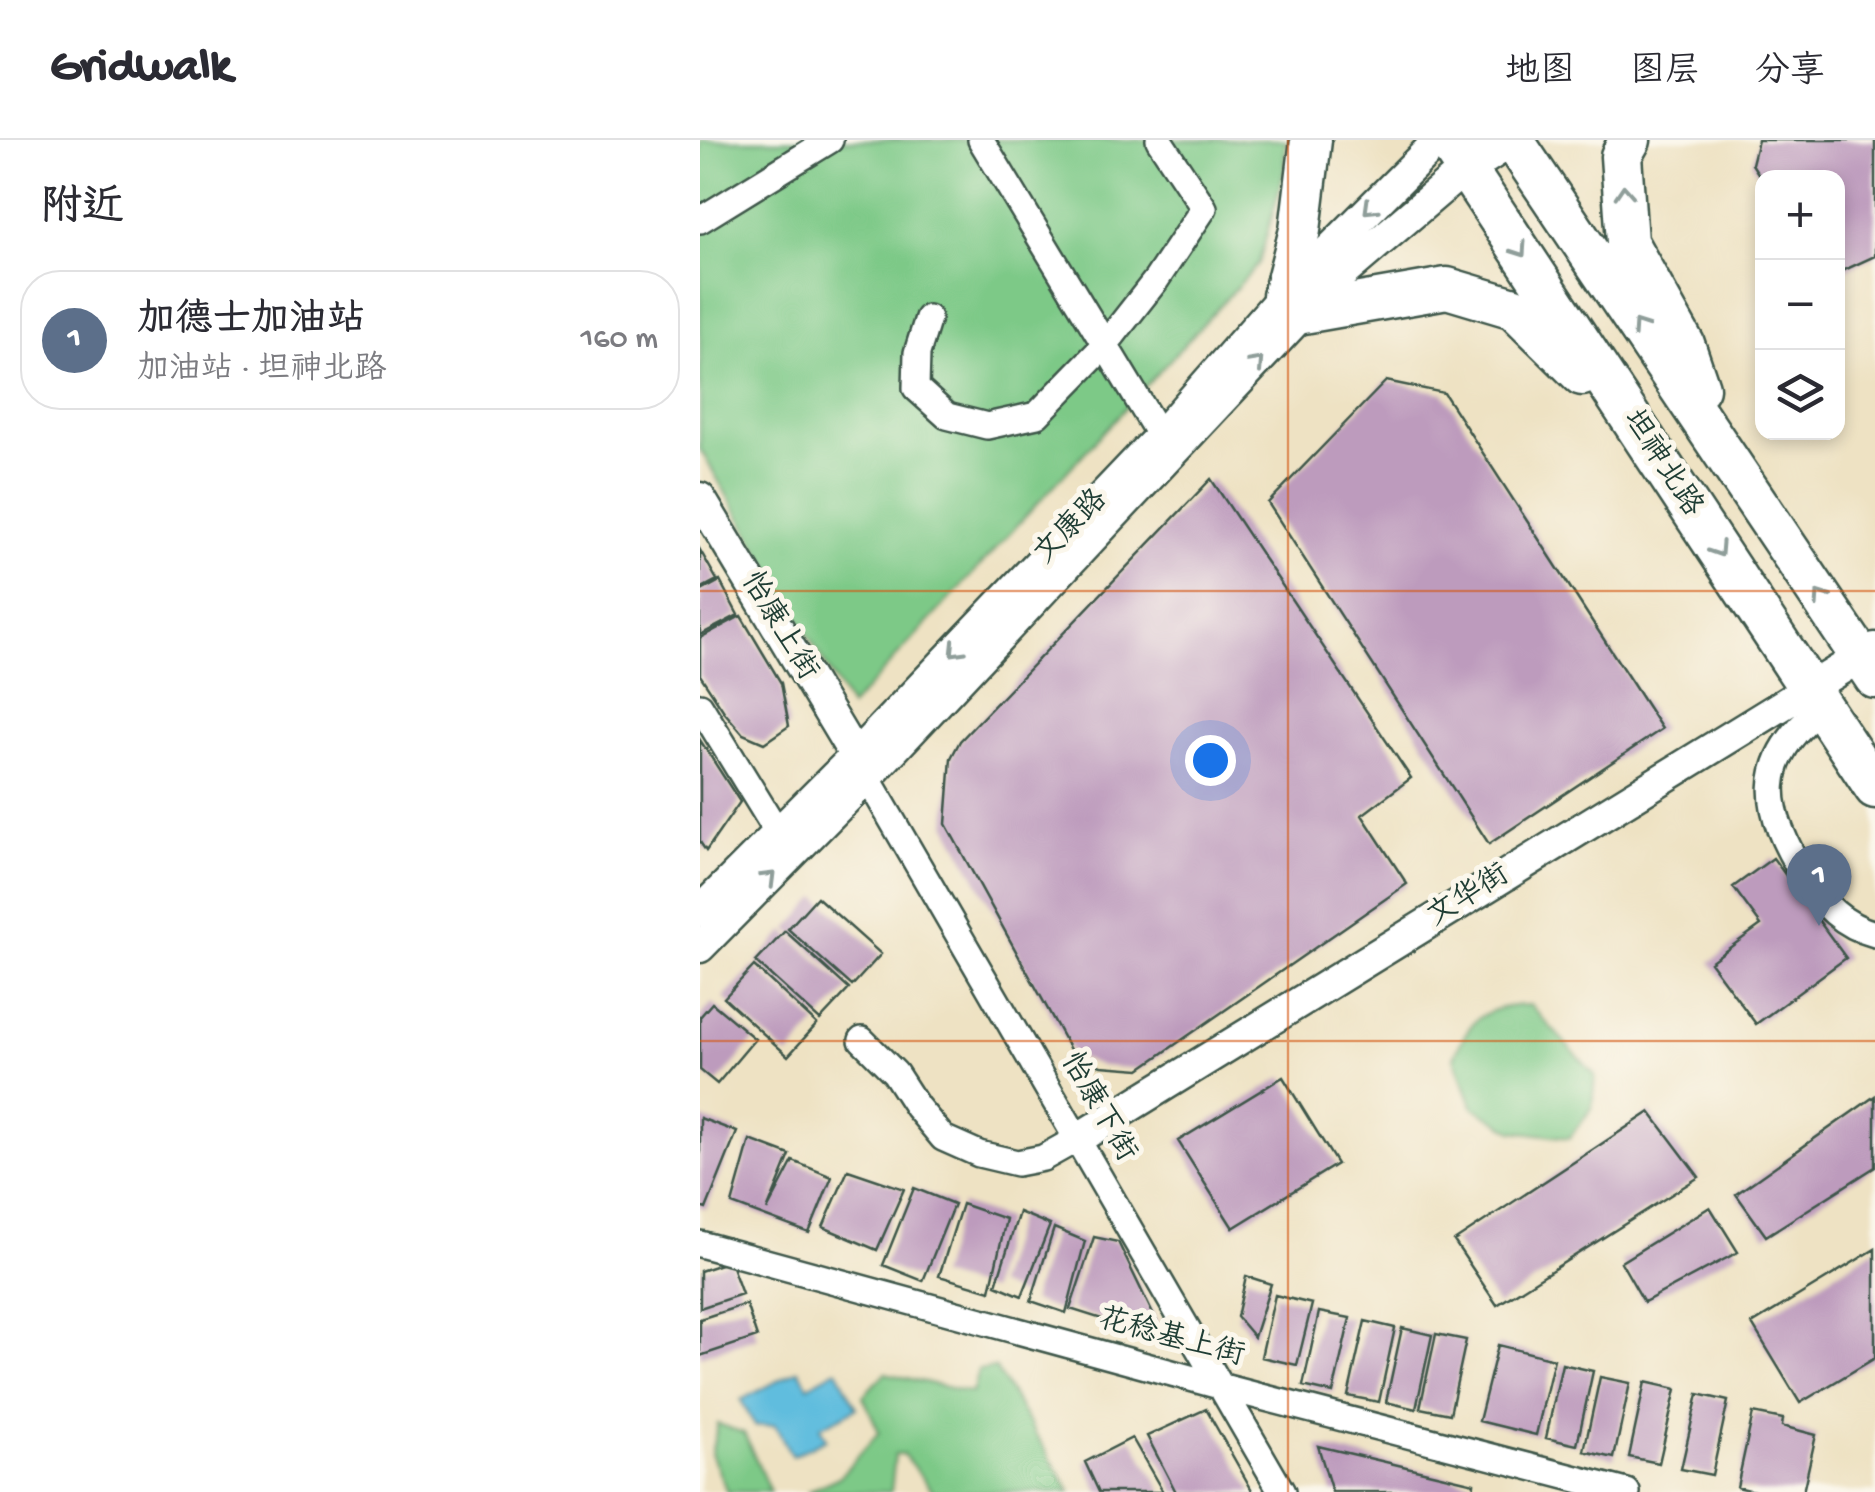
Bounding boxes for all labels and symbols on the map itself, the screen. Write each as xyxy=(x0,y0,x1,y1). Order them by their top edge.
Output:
one-way arrow xyxy=(1613,184,1635,200)
one-way arrow xyxy=(1363,196,1381,214)
one-way arrow xyxy=(1507,239,1526,257)
one-way arrow xyxy=(1633,319,1652,337)
one-way arrow xyxy=(1245,356,1263,374)
street label: 坦神北路 xyxy=(1614,403,1710,524)
street label: 文康路 xyxy=(1027,482,1116,573)
one-way arrow xyxy=(1706,539,1725,557)
street label: 怡康上街 xyxy=(732,566,826,687)
one-way arrow xyxy=(1814,589,1833,607)
one-way arrow xyxy=(950,638,968,657)
your location xyxy=(1185,735,1236,786)
pin: 1 xyxy=(1786,844,1852,926)
street label: 文华街 xyxy=(1421,857,1516,936)
one-way arrow xyxy=(757,872,775,890)
street label: 怡康下街 xyxy=(1052,1046,1144,1169)
street label: 花稔基上街 xyxy=(1094,1301,1248,1375)

